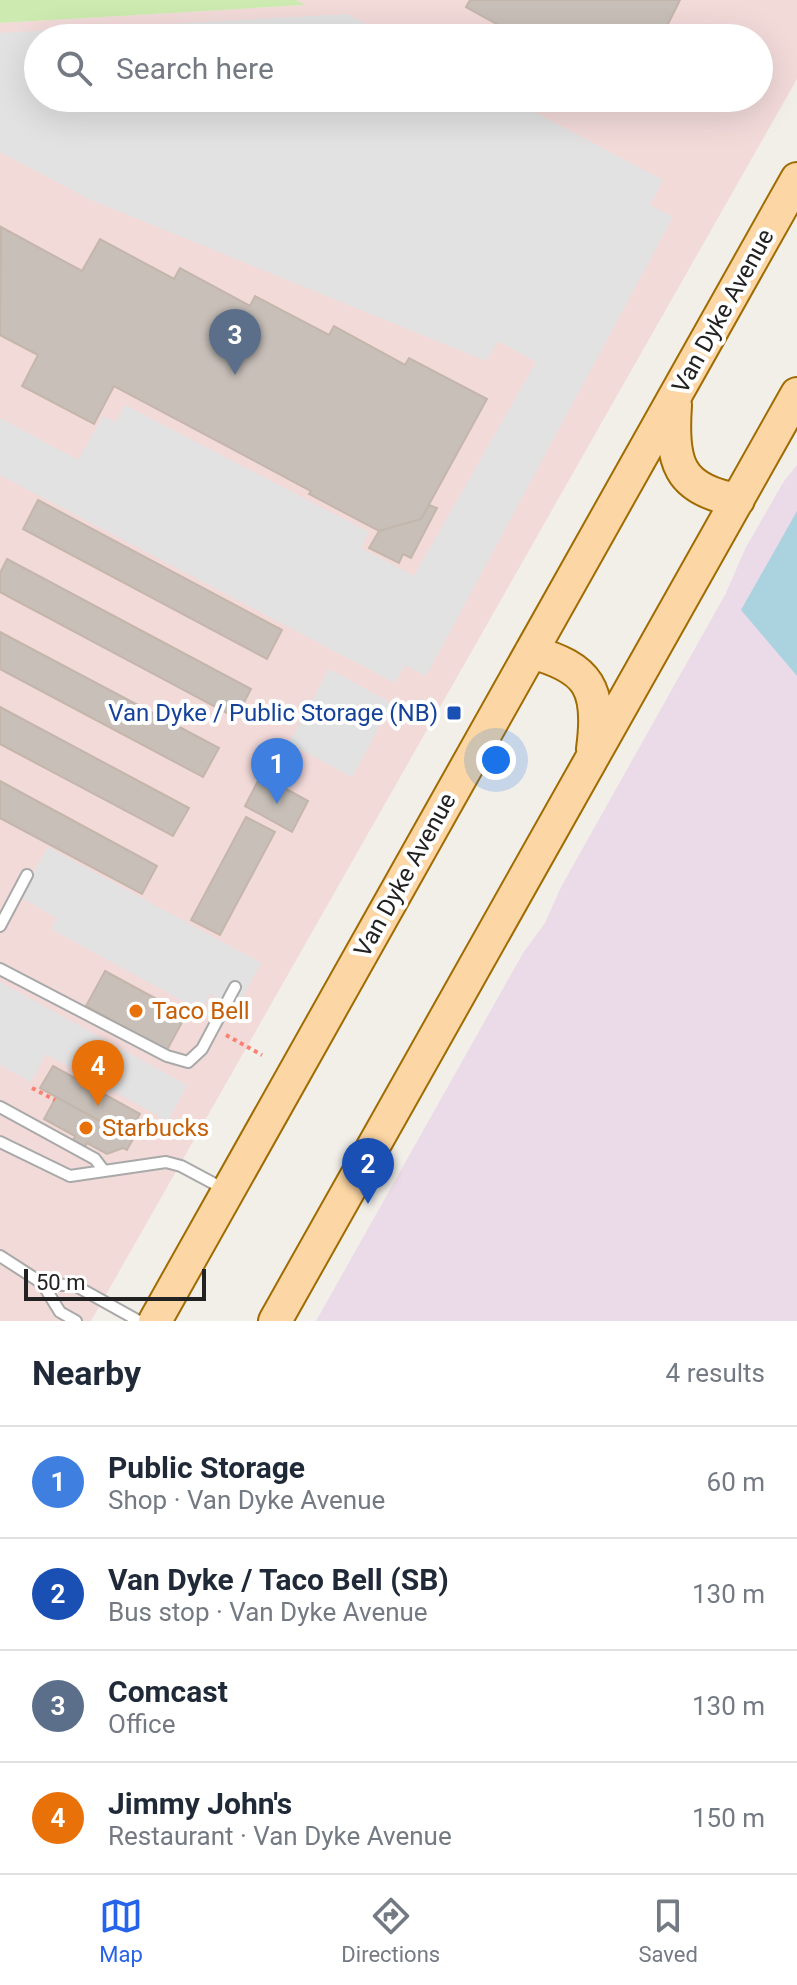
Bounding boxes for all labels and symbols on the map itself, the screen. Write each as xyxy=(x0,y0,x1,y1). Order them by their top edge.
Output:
street label: Van Dyke Avenue xyxy=(666,224,780,398)
pin: 3 xyxy=(209,309,261,375)
place label: Van Dyke / Public Storage (NB) xyxy=(108,699,438,727)
marker: Van Dyke / Public Storage (NB) xyxy=(445,704,463,722)
pin: 1 xyxy=(251,738,303,804)
your location xyxy=(476,740,516,780)
street label: Van Dyke Avenue xyxy=(348,788,462,962)
place label: Taco Bell xyxy=(152,997,250,1025)
marker: Taco Bell xyxy=(127,1002,145,1020)
pin: 4 xyxy=(72,1040,124,1106)
place label: Starbucks xyxy=(102,1114,209,1142)
marker: Starbucks xyxy=(77,1119,95,1137)
pin: 2 xyxy=(342,1138,394,1204)
scale bar xyxy=(24,1265,206,1301)

